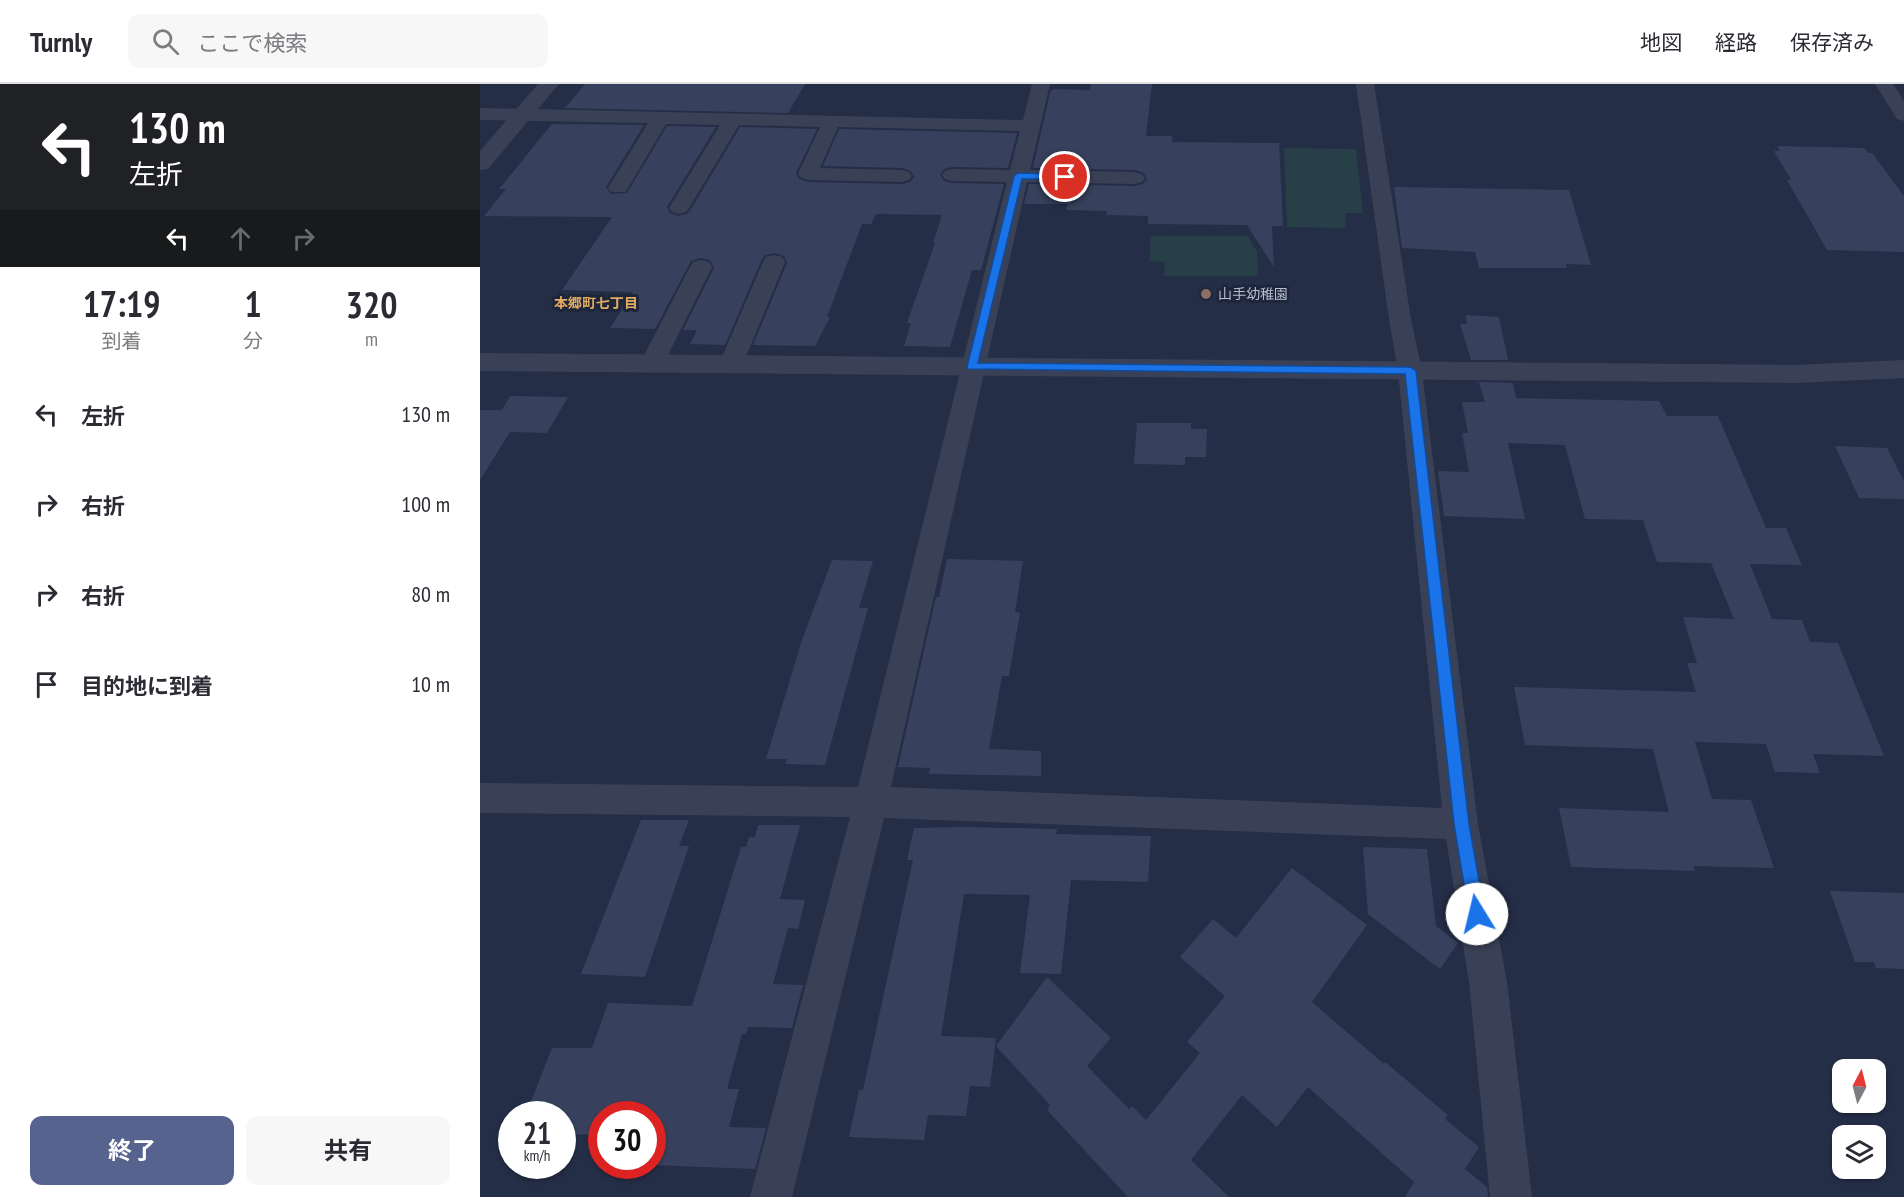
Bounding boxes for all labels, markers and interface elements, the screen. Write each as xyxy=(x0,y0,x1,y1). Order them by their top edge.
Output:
search box xyxy=(128,14,548,68)
text: Turnly xyxy=(30,23,92,60)
icon: search xyxy=(149,25,182,58)
text: ここで検索 xyxy=(197,29,307,57)
text: 地図 xyxy=(1640,29,1682,56)
text: 経路 xyxy=(1715,29,1757,56)
text: 保存済み xyxy=(1790,29,1874,56)
text: 130 m xyxy=(129,100,226,155)
icon: left xyxy=(30,108,108,186)
pin xyxy=(1039,151,1090,202)
text: 左折 xyxy=(129,157,183,191)
icon: arrive xyxy=(1048,160,1081,193)
icon: left xyxy=(161,222,194,255)
icon: ahead xyxy=(224,222,257,255)
icon: right xyxy=(287,222,320,255)
text: 17:19 xyxy=(83,280,161,327)
text: 1 xyxy=(245,280,262,327)
text: 320 xyxy=(346,281,397,328)
place label: 山手幼稚園 xyxy=(1218,285,1288,303)
marker: 山手幼稚園 xyxy=(1199,287,1213,301)
district label: 本郷町七丁目 xyxy=(554,294,638,312)
text: m xyxy=(365,326,378,352)
text: 到着 xyxy=(102,328,142,354)
text: 分 xyxy=(243,328,263,354)
icon: left xyxy=(30,398,63,431)
text: 130 m xyxy=(401,400,450,428)
text: 左折 xyxy=(81,402,125,430)
icon: right xyxy=(30,488,63,521)
text: 100 m xyxy=(401,490,450,518)
text: 右折 xyxy=(81,492,125,520)
icon: right xyxy=(30,578,63,611)
text: 80 m xyxy=(411,580,450,608)
text: 右折 xyxy=(81,582,125,610)
icon: arrive xyxy=(30,668,63,701)
text: 10 m xyxy=(411,670,450,698)
text: 目的地に到着 xyxy=(81,672,213,700)
position arrow xyxy=(1445,882,1509,946)
north arrow xyxy=(1832,1059,1886,1113)
map controls xyxy=(1832,1059,1886,1179)
speed limit sign: 30 xyxy=(588,1101,666,1179)
text: 21 xyxy=(523,1113,551,1152)
button: 終了 xyxy=(30,1116,234,1185)
button: 共有 xyxy=(246,1116,450,1185)
button: layers xyxy=(1832,1125,1886,1179)
text: km/h xyxy=(524,1146,550,1165)

